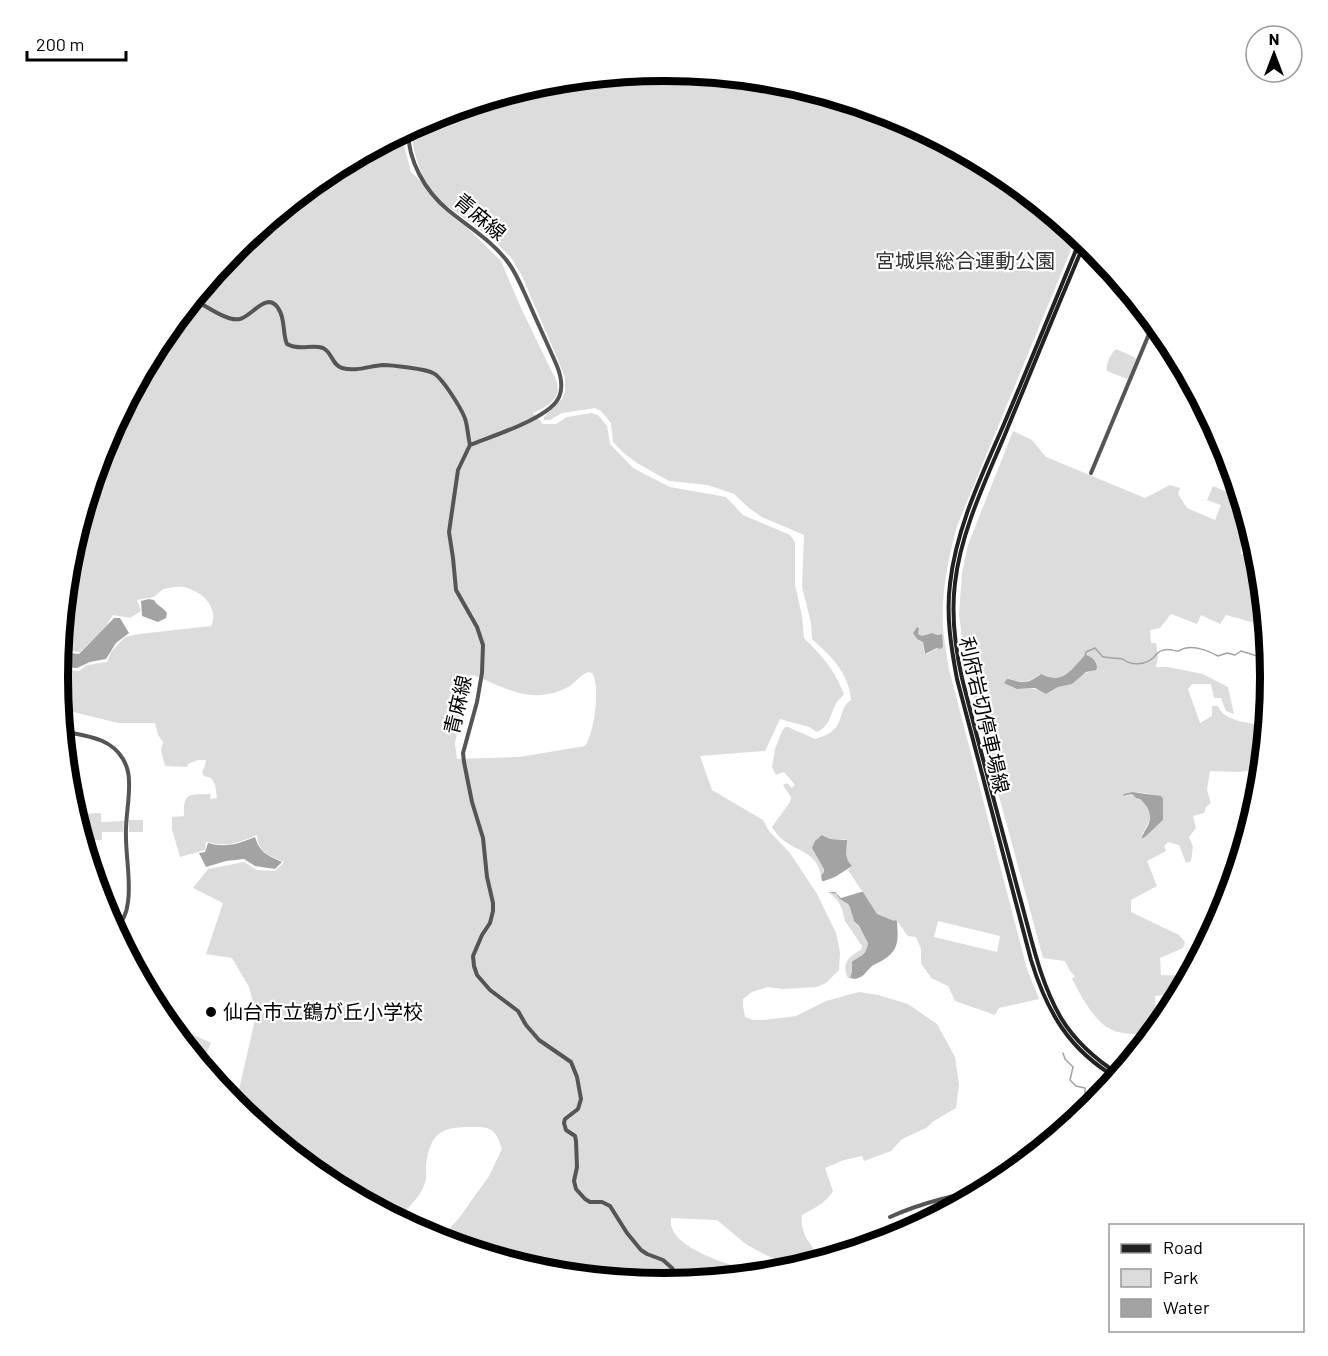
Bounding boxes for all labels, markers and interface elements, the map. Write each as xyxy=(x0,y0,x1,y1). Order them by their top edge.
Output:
scale bar xyxy=(27,24,126,62)
north arrow xyxy=(1244,24,1304,84)
text: N xyxy=(1269,29,1279,48)
text: 200 m xyxy=(36,33,84,55)
street label: 青麻線 xyxy=(450,188,511,245)
park label: 宮城県総合運動公園 xyxy=(875,248,1055,272)
street label: 利府岩切停車場線 xyxy=(955,634,1015,795)
street label: 青麻線 xyxy=(439,673,475,737)
place label: 仙台市立鶴が丘小学校 xyxy=(223,999,423,1023)
marker: 仙台市立鶴が丘小学校 xyxy=(204,1005,218,1019)
legend xyxy=(1109,1224,1304,1332)
text: Road xyxy=(1163,1236,1203,1258)
text: Park xyxy=(1163,1266,1198,1288)
text: Water xyxy=(1163,1296,1210,1318)

